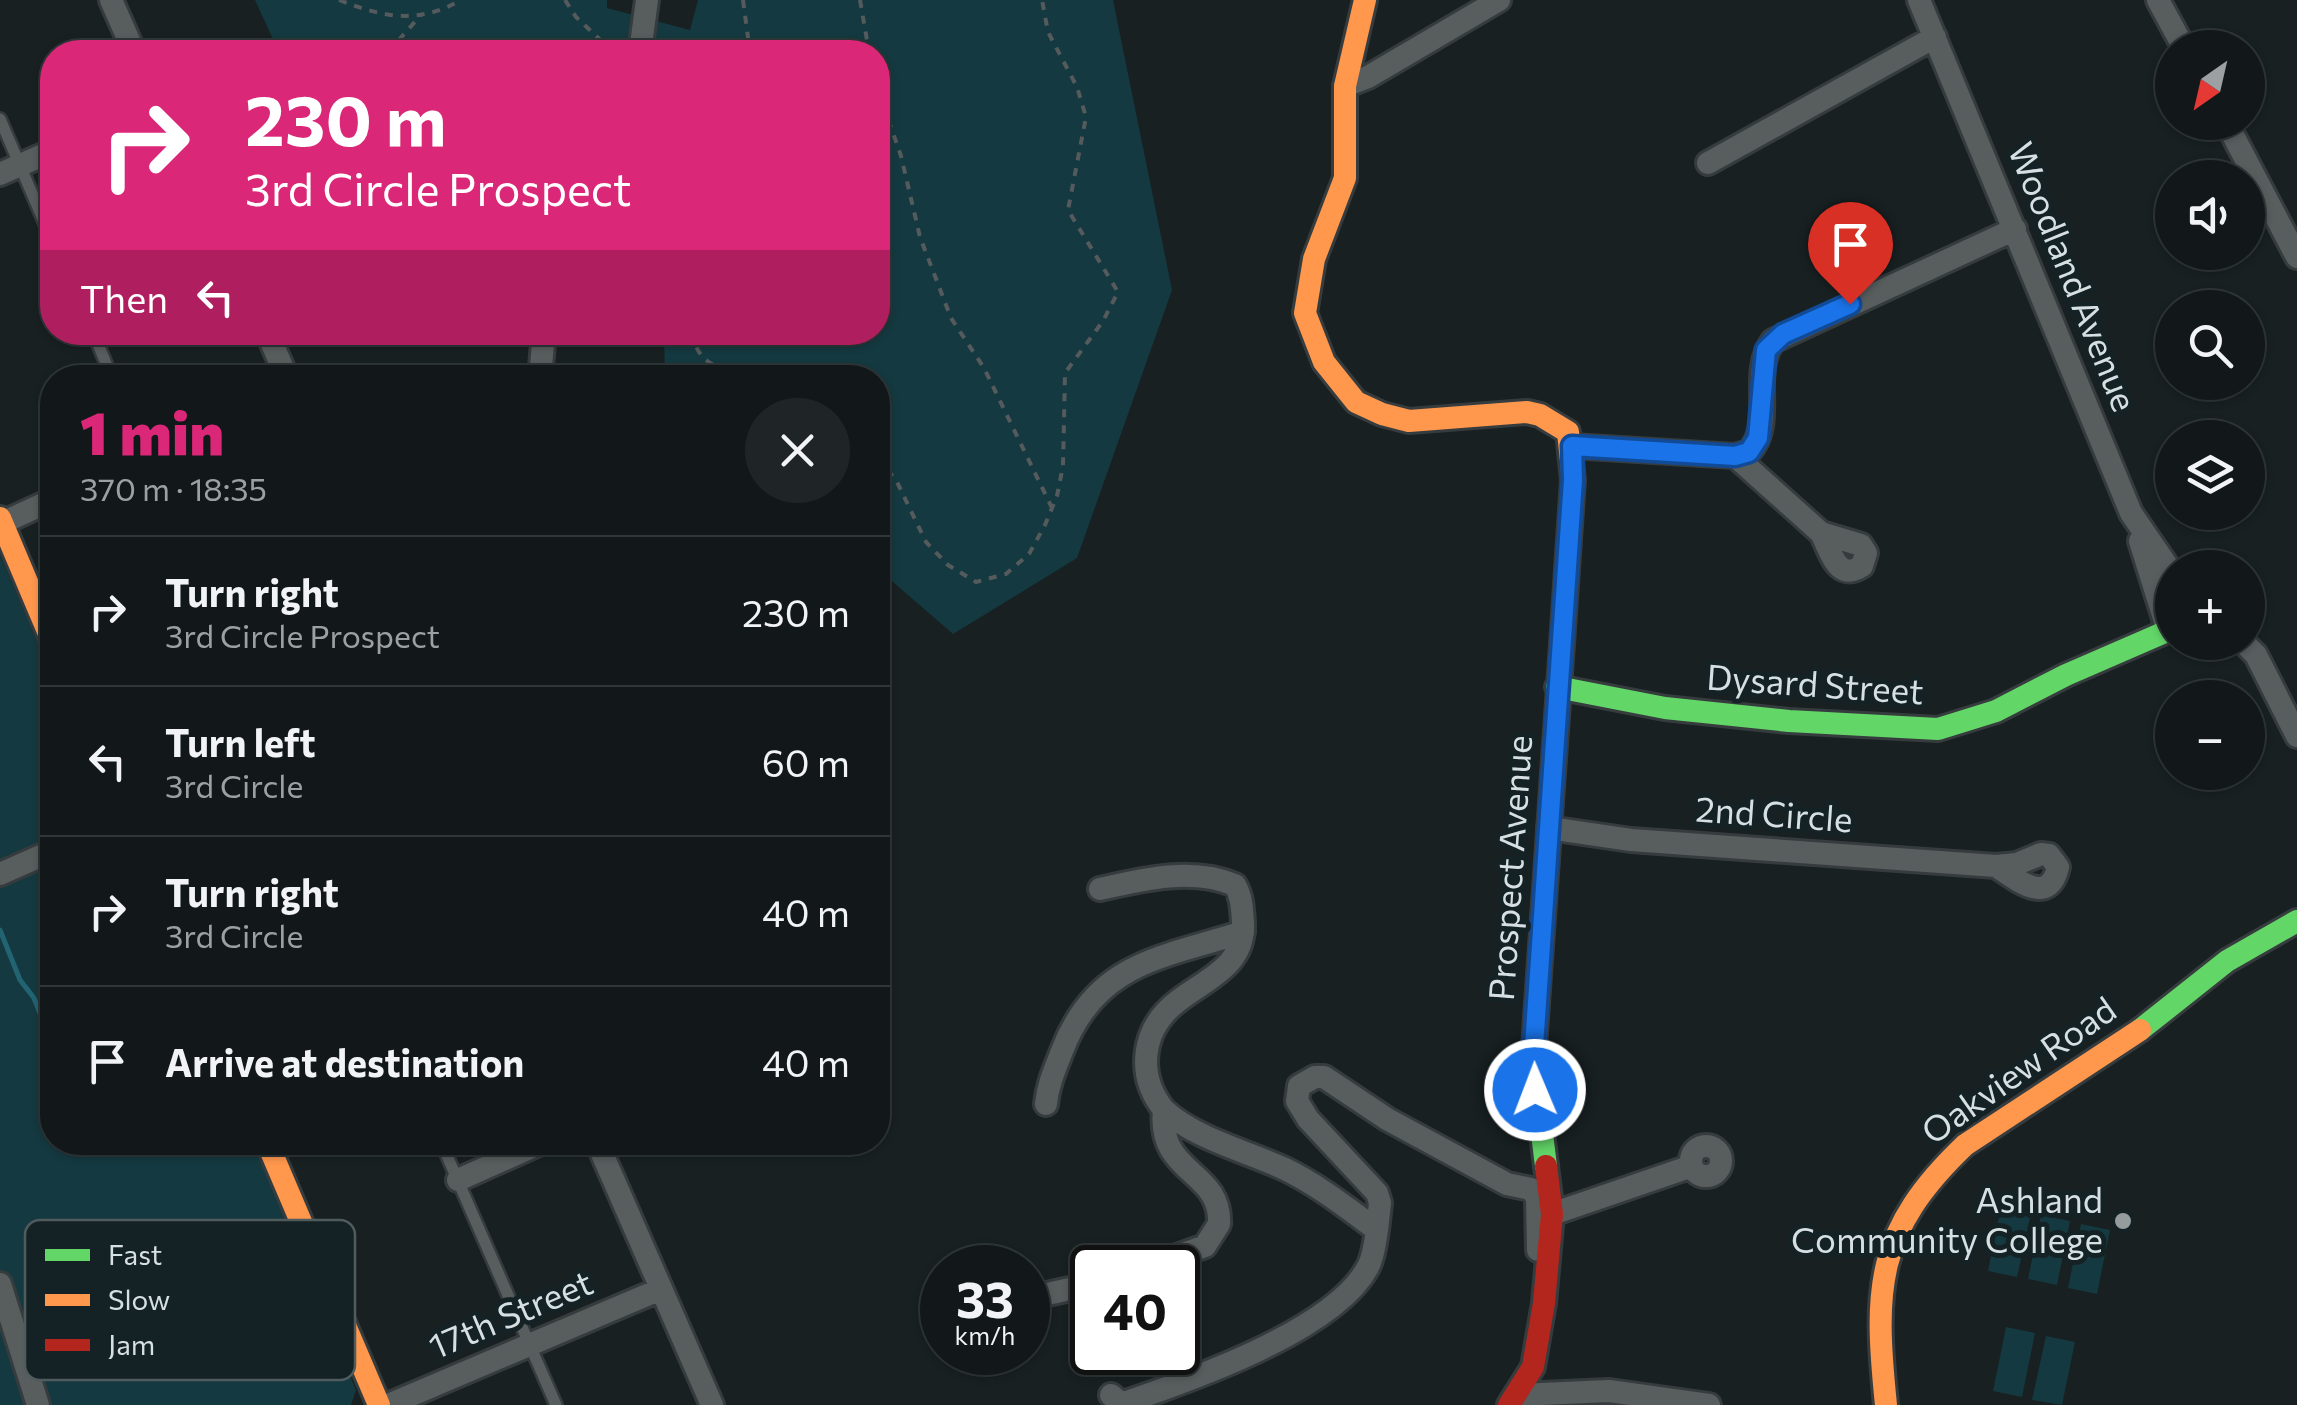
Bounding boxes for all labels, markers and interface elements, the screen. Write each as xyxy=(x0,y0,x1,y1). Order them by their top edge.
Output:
north arrow xyxy=(2155,30,2265,140)
map controls xyxy=(2155,30,2265,790)
text: 230 m xyxy=(245,75,447,160)
icon: right xyxy=(80,80,210,210)
street label: Woodland Avenue xyxy=(2001,135,2148,417)
text: 3rd Circle Prospect xyxy=(245,160,632,215)
button: sound xyxy=(2155,160,2265,270)
pin xyxy=(1808,202,1893,305)
icon: arrive xyxy=(1823,217,1878,272)
icon: left xyxy=(188,270,243,325)
text: Then xyxy=(80,274,168,321)
button: search xyxy=(2155,290,2265,400)
text: 1 min xyxy=(80,394,224,467)
button: close xyxy=(745,398,850,503)
button: layers xyxy=(2155,420,2265,530)
text: 370 m · 18:35 xyxy=(80,468,267,508)
button: + xyxy=(2155,550,2265,660)
text: Turn right xyxy=(165,568,339,615)
icon: right xyxy=(80,584,135,639)
text: 230 m xyxy=(742,588,850,635)
text: 3rd Circle Prospect xyxy=(165,615,440,655)
street label: Dysard Street xyxy=(1705,653,1925,712)
button: − xyxy=(2155,680,2265,790)
text: Turn left xyxy=(165,718,316,765)
icon: left xyxy=(80,734,135,789)
street label: Prospect Avenue xyxy=(1478,734,1539,1002)
text: 60 m xyxy=(762,738,850,785)
text: 3rd Circle xyxy=(165,765,303,805)
street label: 2nd Circle xyxy=(1694,786,1854,839)
text: Turn right xyxy=(165,868,339,915)
icon: right xyxy=(80,884,135,939)
text: 40 m xyxy=(762,888,850,935)
text: 3rd Circle xyxy=(165,915,303,955)
street label: Oakview Road xyxy=(1912,986,2123,1152)
icon: arrive xyxy=(80,1034,135,1089)
text: Arrive at destination xyxy=(165,1038,524,1085)
text: 40 m xyxy=(762,1038,850,1085)
position arrow xyxy=(1483,1038,1587,1142)
place label: Ashland Community College xyxy=(1791,1177,2103,1260)
marker: Ashland Community College xyxy=(2112,1210,2134,1232)
legend xyxy=(25,1220,355,1380)
text: Fast xyxy=(108,1237,162,1271)
speed limit sign: 40 xyxy=(1070,1245,1200,1375)
street label: 17th Street xyxy=(422,1259,598,1366)
text: 33 xyxy=(956,1267,1014,1328)
text: Slow xyxy=(108,1282,170,1316)
text: km/h xyxy=(955,1320,1015,1350)
text: Jam xyxy=(108,1327,155,1361)

